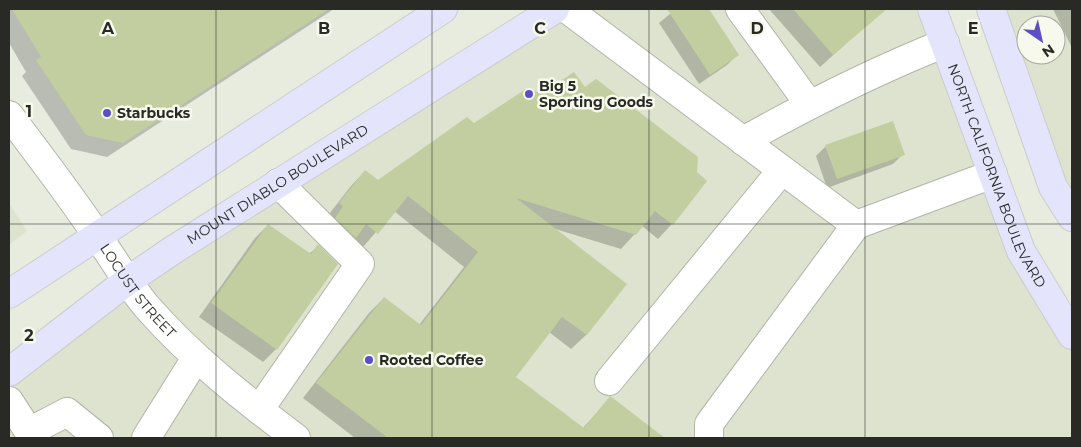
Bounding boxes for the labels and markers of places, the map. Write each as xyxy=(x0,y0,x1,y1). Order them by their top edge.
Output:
place label: Big 5 Sporting Goods xyxy=(539,77,654,111)
marker: Big 5 Sporting Goods xyxy=(523,88,535,100)
place label: Starbucks xyxy=(117,104,191,122)
marker: Starbucks xyxy=(101,107,113,119)
place label: Rooted Coffee xyxy=(379,351,484,369)
marker: Rooted Coffee xyxy=(363,354,375,366)

